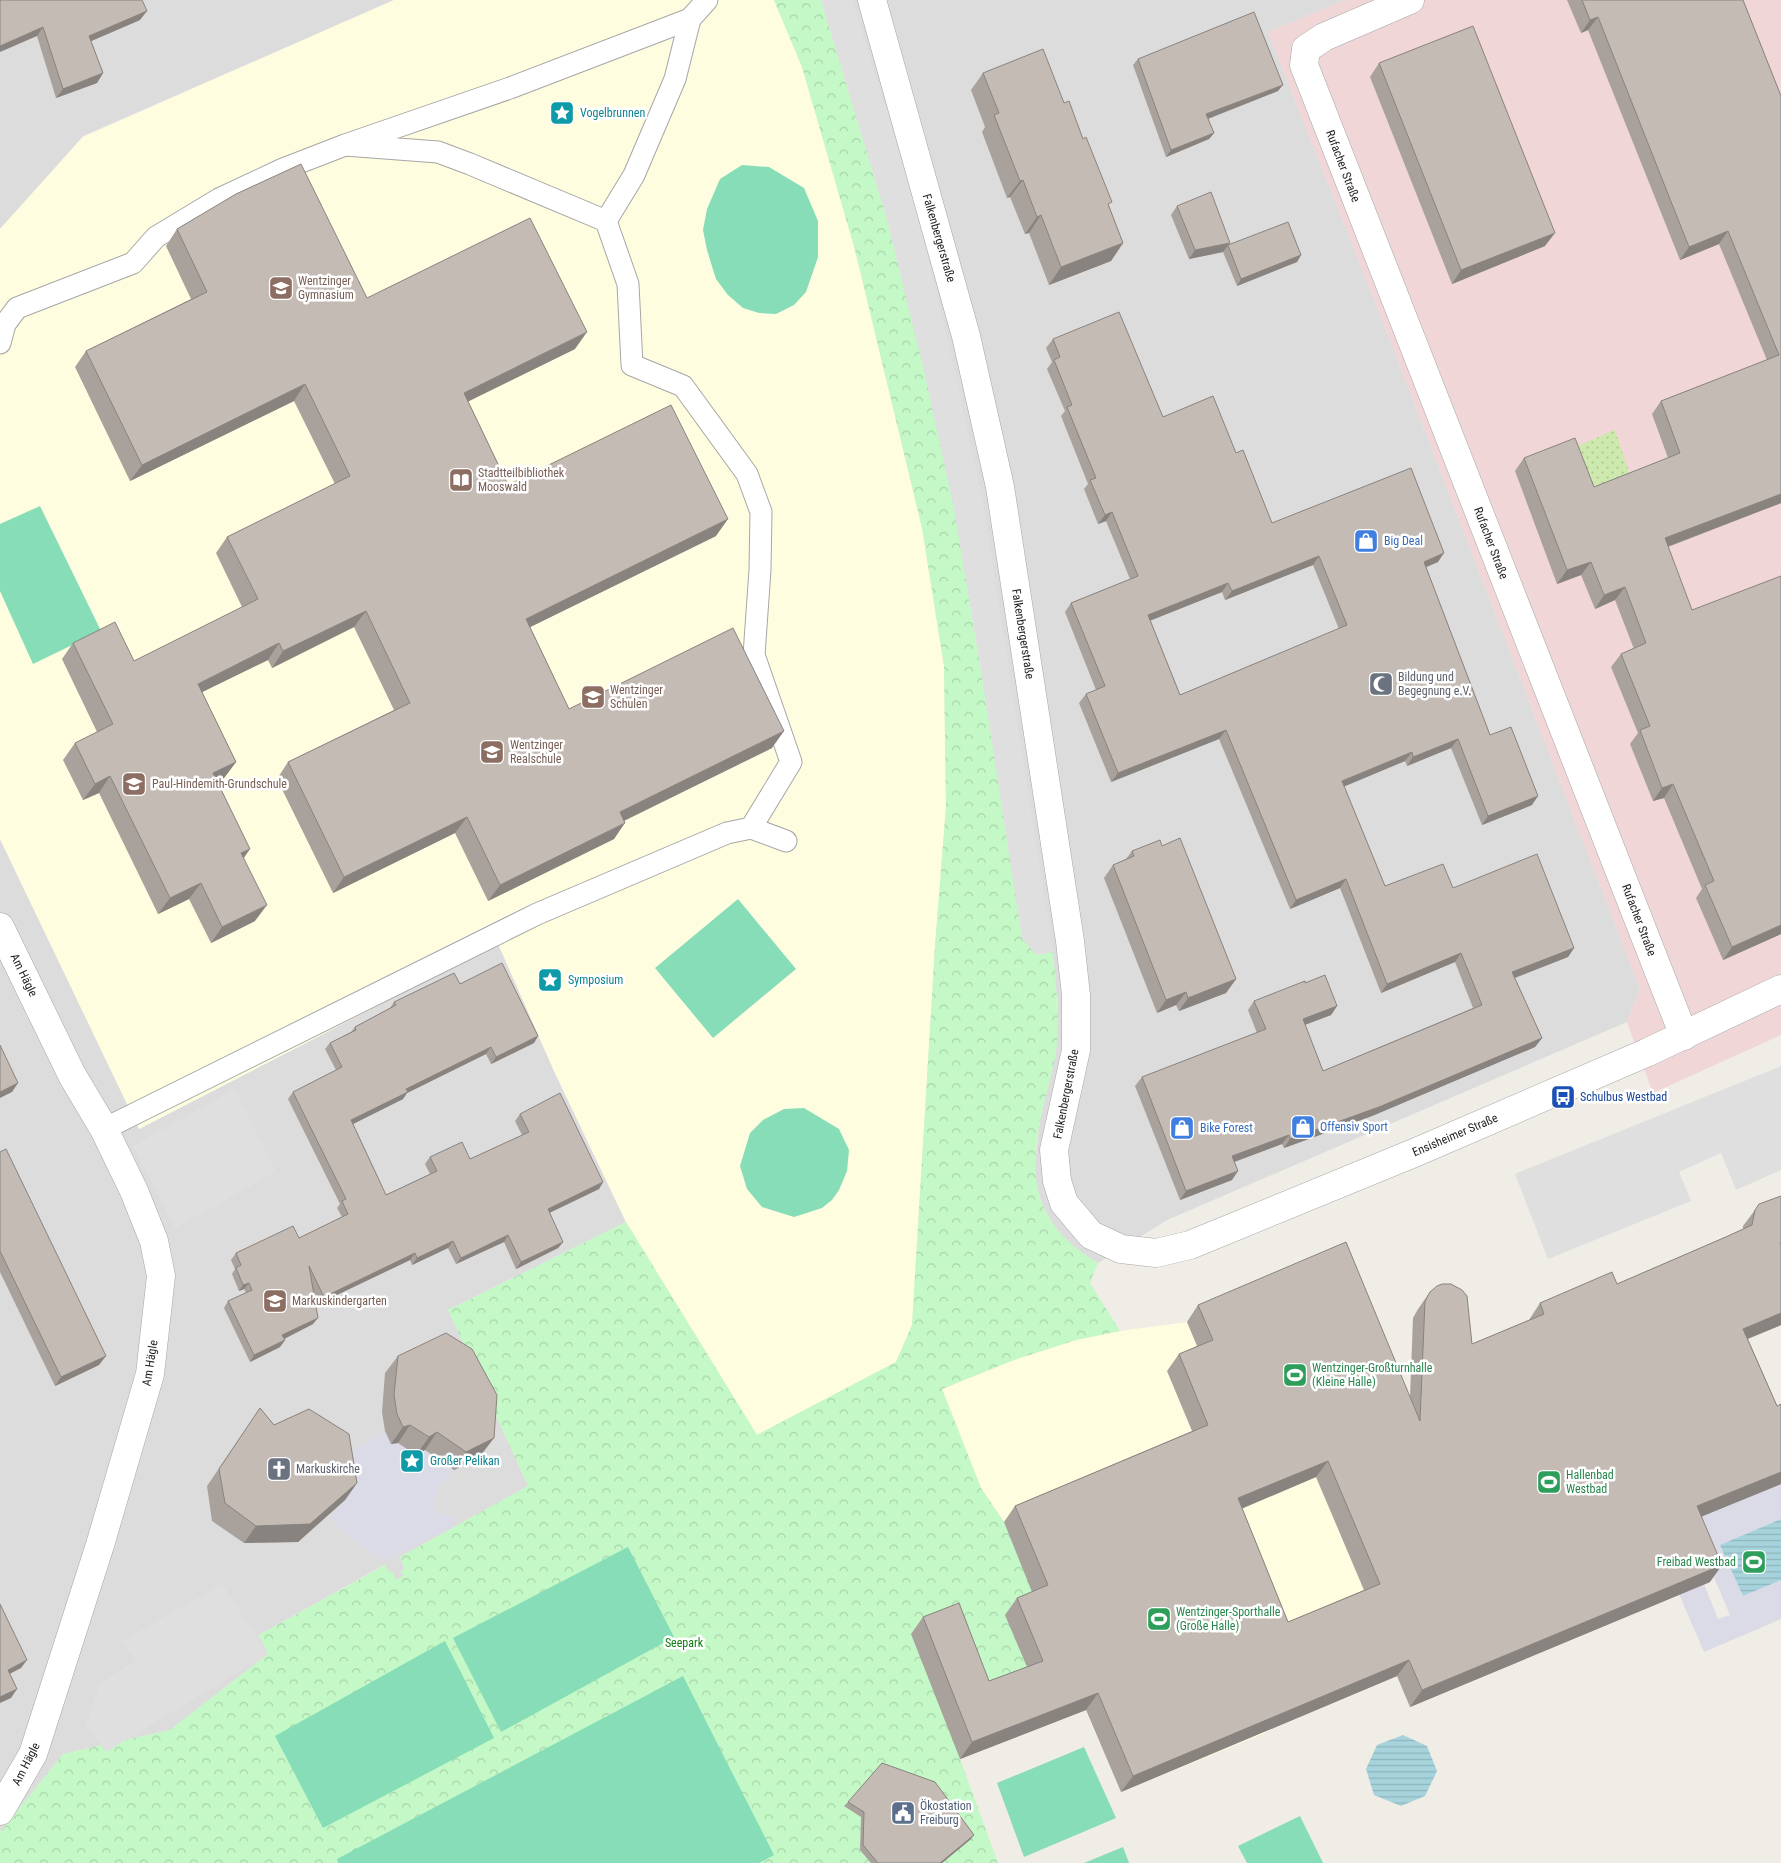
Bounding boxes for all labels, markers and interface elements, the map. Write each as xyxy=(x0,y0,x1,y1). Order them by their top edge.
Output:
place icon: Vogelbrunnen xyxy=(549,100,575,126)
place label: Vogelbrunnen xyxy=(580,106,645,120)
street label: Rufacher Straße xyxy=(1323,128,1363,204)
street label: Falkenbergerstraße xyxy=(920,192,958,284)
place label: Wentzinger Gymnasium xyxy=(298,274,354,302)
school or university icon: Wentzinger Gymnasium xyxy=(268,275,294,301)
place label: Stadtteilbibliothek Mooswald xyxy=(478,466,565,494)
library icon: Stadtteilbibliothek Mooswald xyxy=(448,467,474,493)
street label: Rufacher Straße xyxy=(1471,505,1511,581)
shop icon: Big Deal xyxy=(1353,528,1379,554)
place label: Big Deal xyxy=(1384,534,1423,548)
street label: Falkenbergerstraße xyxy=(1009,588,1037,680)
place label: Bildung und Begegnung e.V. xyxy=(1398,670,1471,698)
mosque icon: Bildung und Begegnung e.V. xyxy=(1368,671,1394,697)
place label: Wentzinger Schulen xyxy=(610,683,663,711)
school or university icon: Wentzinger Schulen xyxy=(580,684,606,710)
place label: Wentzinger Realschule xyxy=(510,738,563,766)
school or university icon: Wentzinger Realschule xyxy=(479,739,505,765)
school or university icon: Paul-Hindemith-Grundschule xyxy=(121,771,147,797)
place label: Paul-Hindemith-Grundschule xyxy=(152,777,287,791)
street label: Rufacher Straße xyxy=(1619,882,1659,958)
street label: Am Hägle xyxy=(8,951,41,999)
place icon: Symposium xyxy=(537,967,563,993)
place label: Symposium xyxy=(568,973,623,987)
street label: Falkenbergerstraße xyxy=(1050,1048,1082,1140)
bus stop icon: Schulbus Westbad xyxy=(1550,1084,1576,1110)
place label: Schulbus Westbad xyxy=(1580,1090,1667,1104)
street label: Ensisheimer Straße xyxy=(1410,1111,1500,1159)
shop icon: Offensiv Sport xyxy=(1290,1114,1316,1140)
shop icon: Bike Forest xyxy=(1169,1115,1195,1141)
place label: Offensiv Sport xyxy=(1320,1120,1388,1134)
place label: Bike Forest xyxy=(1200,1121,1253,1135)
school or university icon: Markuskindergarten xyxy=(262,1288,288,1314)
place label: Markuskindergarten xyxy=(292,1294,387,1308)
street label: Am Hägle xyxy=(139,1339,161,1387)
place label: Wentzinger-Großturnhalle (Kleine Halle) xyxy=(1312,1361,1433,1389)
sports icon: Wentzinger-Großturnhalle (Kleine Halle) xyxy=(1282,1362,1308,1388)
place icon: Großer Pelikan xyxy=(399,1448,425,1474)
place label: Großer Pelikan xyxy=(430,1454,500,1468)
church icon: Markuskirche xyxy=(266,1456,292,1482)
place label: Markuskirche xyxy=(296,1462,360,1476)
place label: Hallenbad Westbad xyxy=(1566,1468,1614,1496)
sports icon: Hallenbad Westbad xyxy=(1536,1469,1562,1495)
sports icon: Freibad Westbad xyxy=(1741,1549,1767,1575)
place label: Freibad Westbad xyxy=(1657,1555,1736,1569)
place label: Wentzinger-Sporthalle (Große Halle) xyxy=(1176,1605,1281,1633)
sports icon: Wentzinger-Sporthalle (Große Halle) xyxy=(1146,1606,1172,1632)
park label: Seepark xyxy=(665,1636,704,1650)
street label: Am Hägle xyxy=(9,1740,43,1788)
place label: Ökostation Freiburg xyxy=(920,1798,972,1827)
public building icon: Ökostation Freiburg xyxy=(890,1800,916,1826)

